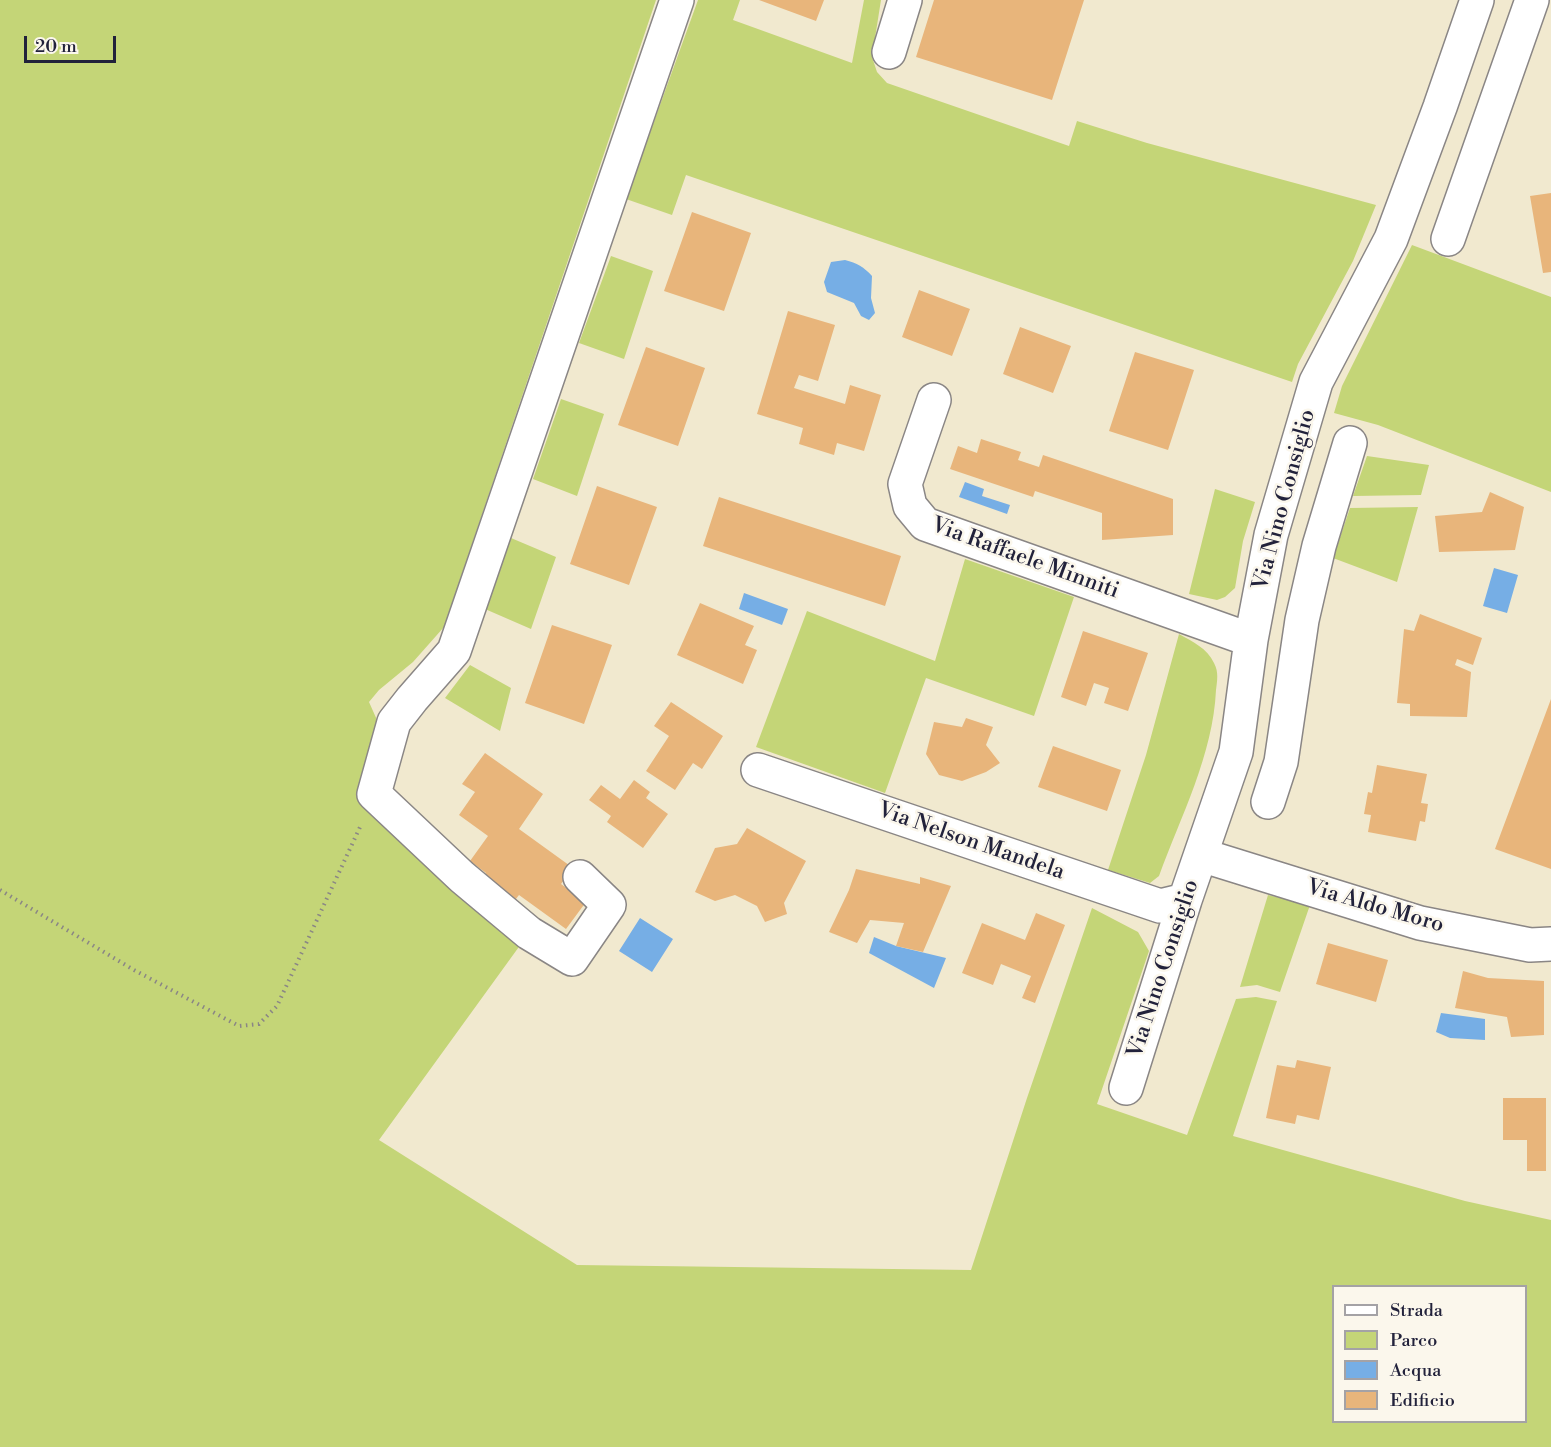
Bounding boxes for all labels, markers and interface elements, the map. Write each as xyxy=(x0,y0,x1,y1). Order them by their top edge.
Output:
scale bar xyxy=(27,24,118,62)
text: 20 m xyxy=(35,35,77,58)
street label: Via Nino Consiglio xyxy=(1248,407,1322,593)
street label: Via Raffaele Minniti xyxy=(928,513,1122,605)
street label: Via Nelson Mandela xyxy=(874,798,1068,886)
street label: Via Aldo Moro xyxy=(1303,875,1447,939)
street label: Via Nino Consiglio xyxy=(1123,876,1205,1062)
legend xyxy=(1332,1285,1527,1423)
text: Strada xyxy=(1390,1299,1443,1322)
text: Parco xyxy=(1390,1329,1437,1352)
text: Acqua xyxy=(1390,1359,1441,1382)
text: Edificio xyxy=(1390,1389,1455,1412)

